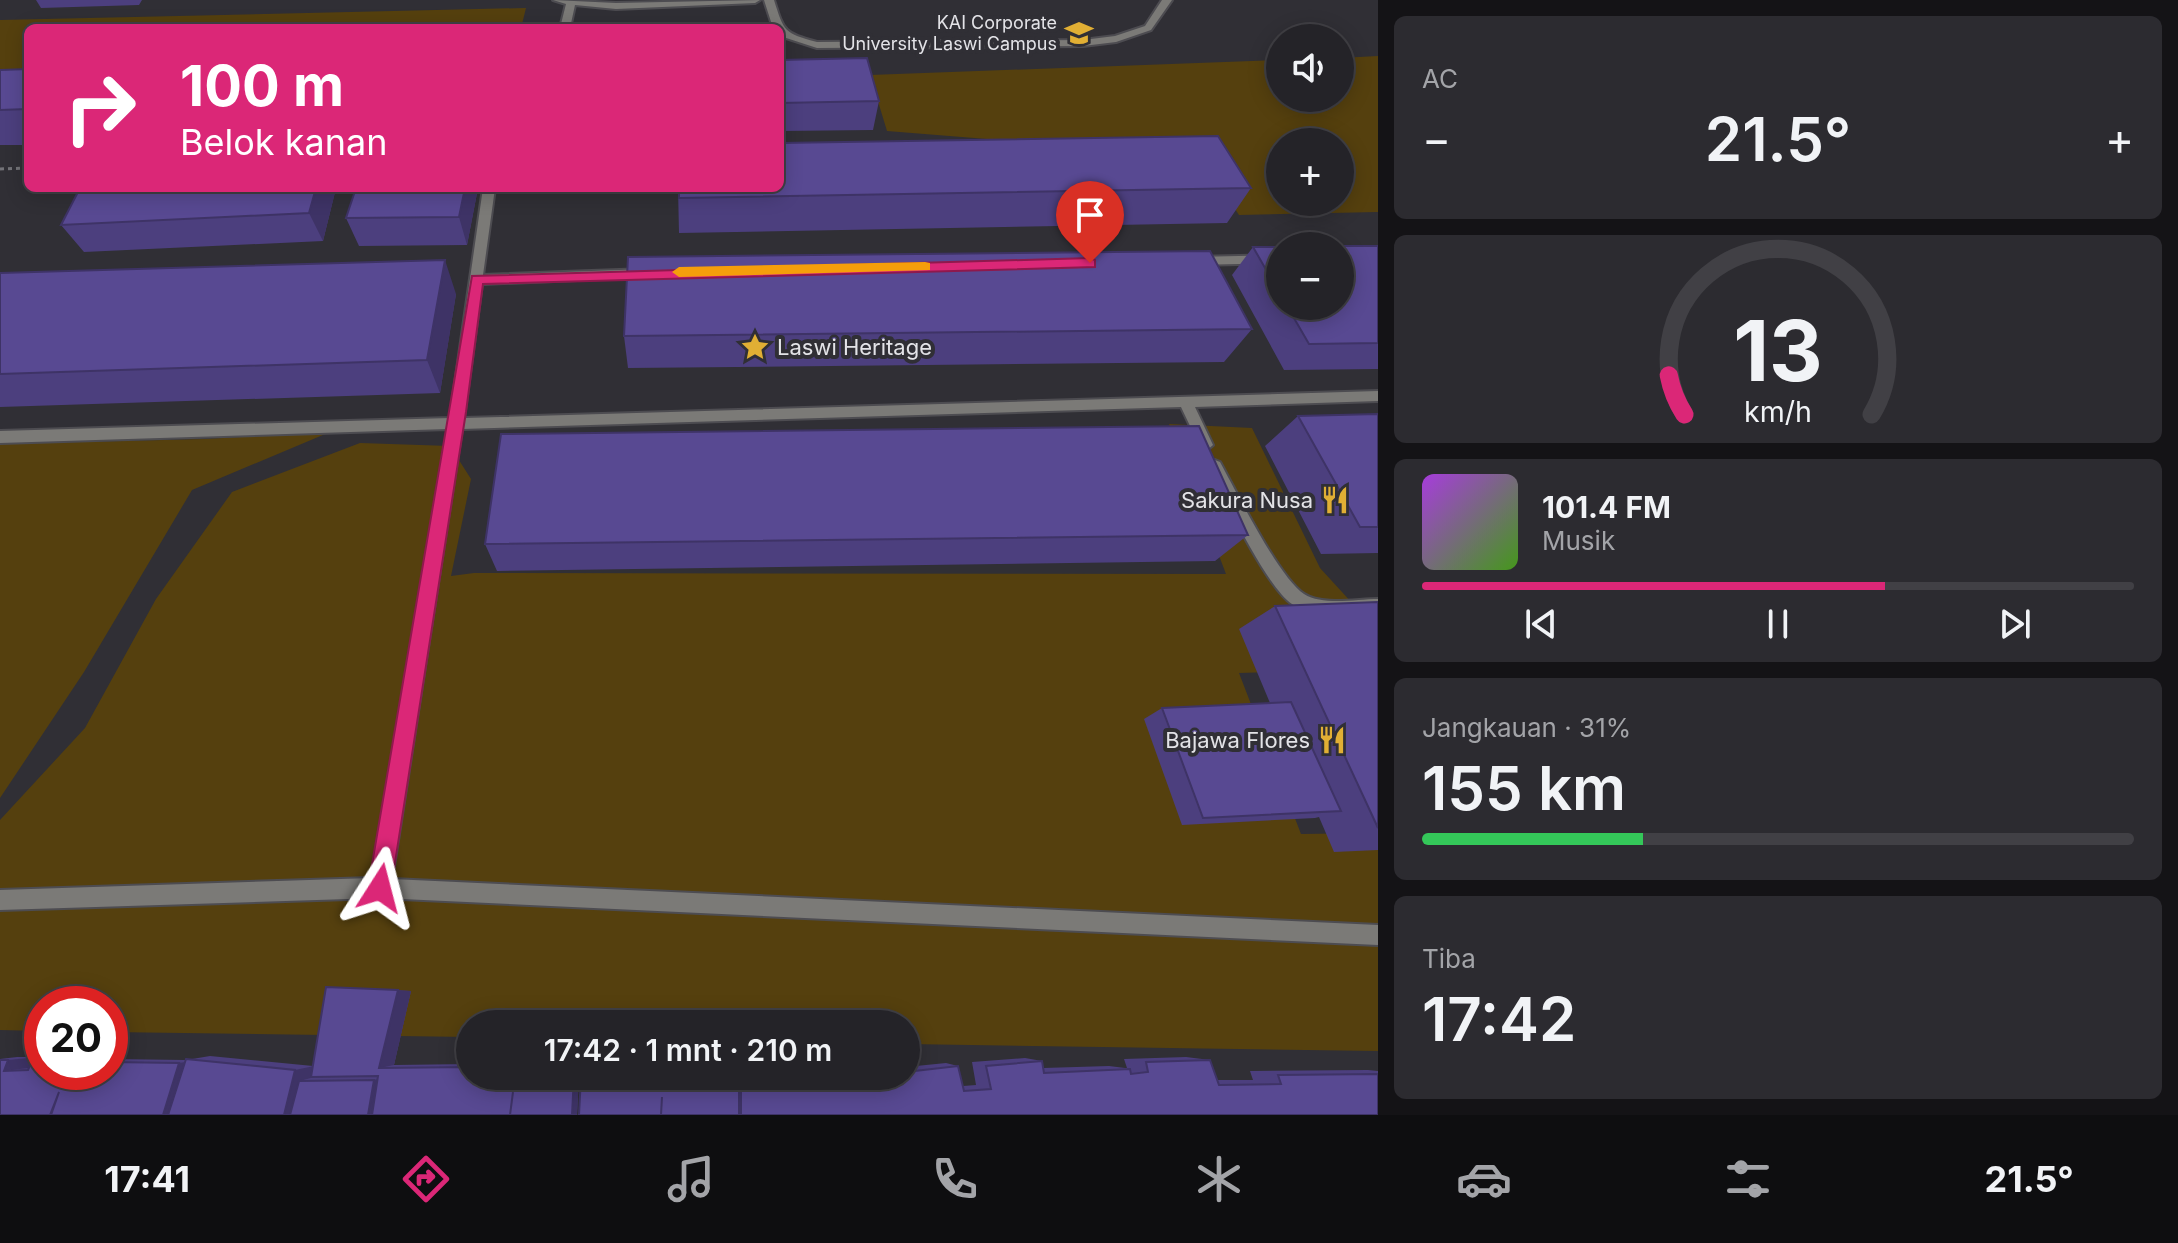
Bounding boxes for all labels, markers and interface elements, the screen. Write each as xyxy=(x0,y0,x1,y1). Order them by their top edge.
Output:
place label: KAI Corporate University Laswi Campus xyxy=(842,12,1057,54)
school or university icon: KAI Corporate University Laswi Campus xyxy=(1064,18,1094,48)
map controls xyxy=(1266,24,1354,320)
button: sound xyxy=(1266,24,1354,112)
text: 100 m xyxy=(180,52,344,120)
icon: right xyxy=(48,56,152,160)
text: AC xyxy=(1422,63,1458,94)
text: 21.5° xyxy=(1705,103,1851,175)
text: − xyxy=(1422,112,1451,166)
text: + xyxy=(2105,112,2134,166)
text: Belok kanan xyxy=(180,120,387,164)
button: + xyxy=(1266,128,1354,216)
pin xyxy=(1056,181,1124,263)
icon: arrive xyxy=(1068,193,1112,237)
button: − xyxy=(1266,232,1354,320)
text: 13 xyxy=(1733,299,1823,400)
place icon: Laswi Heritage xyxy=(740,332,770,362)
place label: Laswi Heritage xyxy=(777,334,932,360)
text: km/h xyxy=(1744,394,1812,429)
restaurant icon: Sakura Nusa xyxy=(1320,485,1350,515)
place label: Sakura Nusa xyxy=(1181,487,1313,513)
text: 101.4 FM xyxy=(1542,489,1671,525)
text: Musik xyxy=(1542,525,1615,556)
icon: previous xyxy=(1519,602,1563,646)
icon: pause xyxy=(1756,602,1800,646)
icon: next xyxy=(1993,602,2037,646)
text: Jangkauan · 31% xyxy=(1422,712,1631,743)
restaurant icon: Bajawa Flores xyxy=(1317,725,1347,755)
place label: Bajawa Flores xyxy=(1165,727,1310,753)
text: 155 km xyxy=(1422,752,1626,824)
position arrow xyxy=(338,846,422,930)
text: Tiba xyxy=(1422,943,1476,974)
text: 17:42 xyxy=(1422,983,1576,1055)
speed limit sign: 20 xyxy=(24,986,128,1090)
text: 17:42 · 1 mnt · 210 m xyxy=(544,1032,832,1068)
icon: directions xyxy=(398,1151,454,1207)
icon: music xyxy=(663,1151,719,1207)
icon: phone xyxy=(927,1151,983,1207)
icon: climate xyxy=(1191,1151,1247,1207)
icon: car xyxy=(1456,1151,1512,1207)
icon: filters xyxy=(1720,1151,1776,1207)
text: 17:41 xyxy=(104,1157,190,1201)
text: 21.5° xyxy=(1984,1157,2074,1201)

